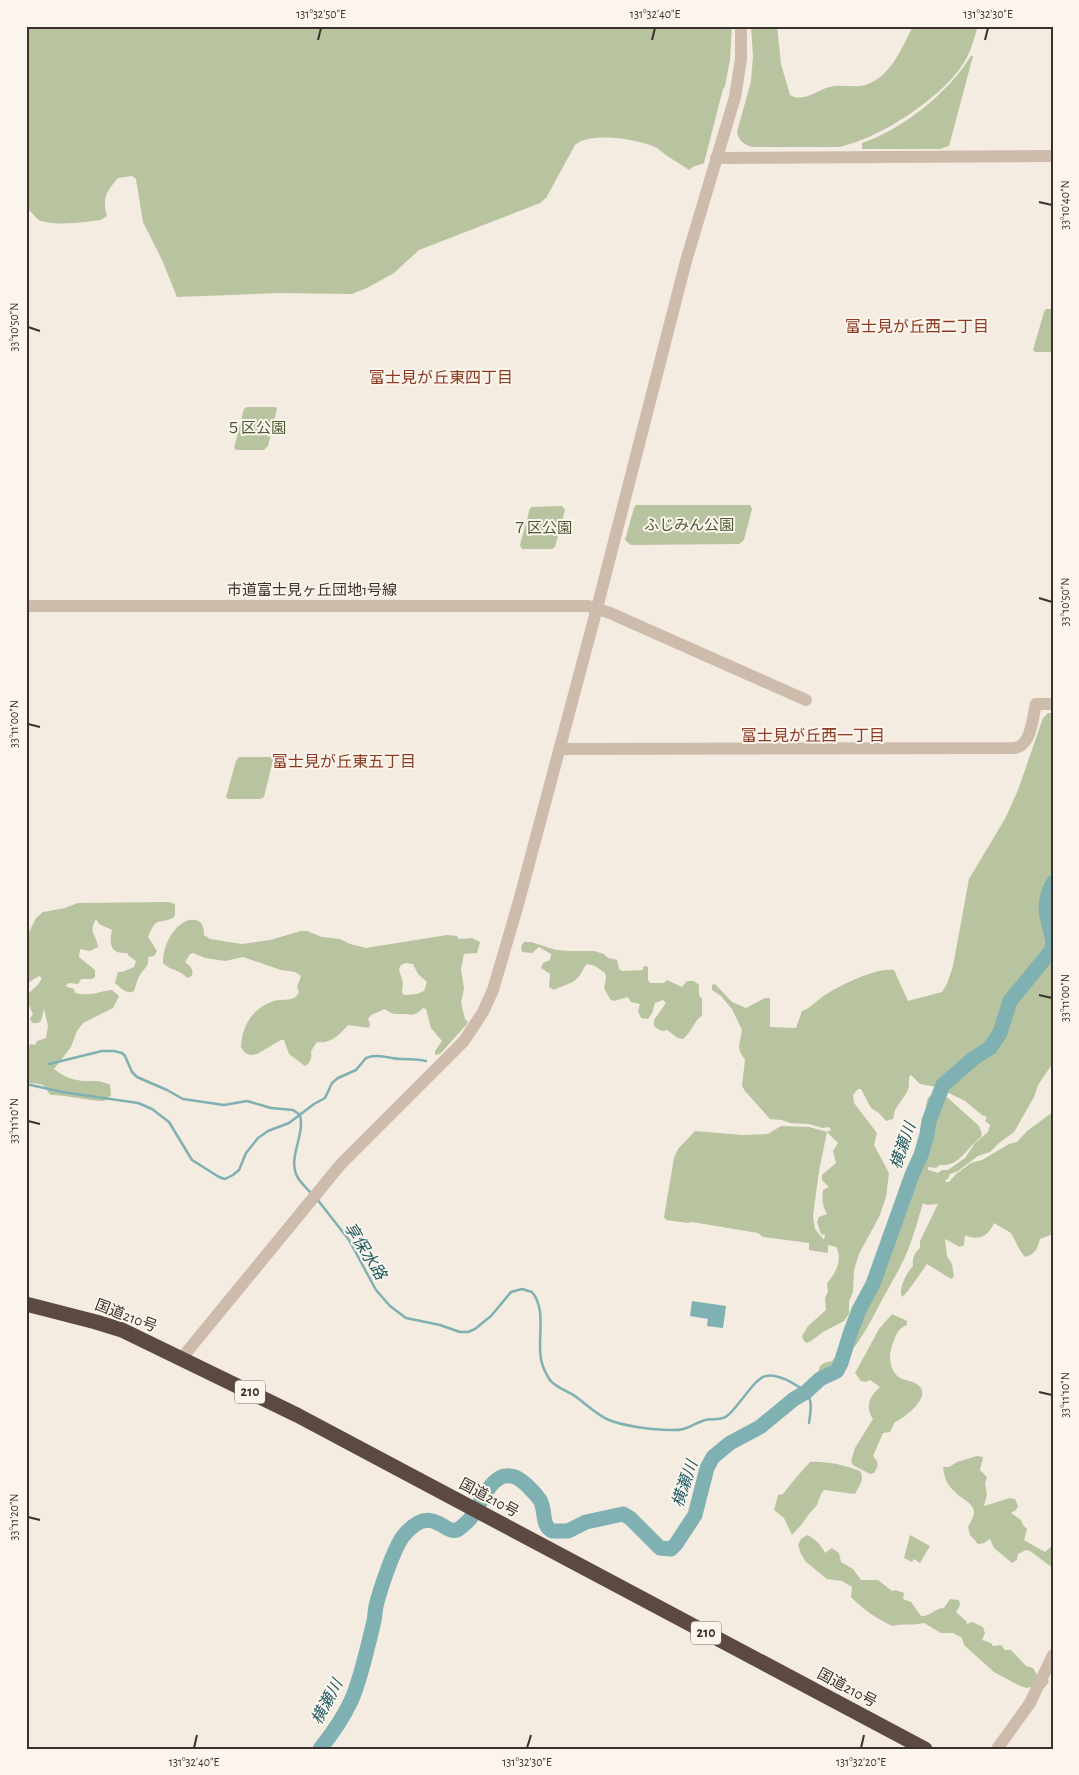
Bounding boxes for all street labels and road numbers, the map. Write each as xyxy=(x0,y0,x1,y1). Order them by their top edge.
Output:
street label: 市道富士見ヶ丘団地1号線 xyxy=(227,582,397,598)
street label: 国道210号 xyxy=(93,1296,159,1335)
road number: 210 xyxy=(235,1380,265,1404)
street label: 国道210号 xyxy=(457,1475,522,1520)
road number: 210 xyxy=(691,1622,721,1645)
street label: 国道210号 xyxy=(815,1665,880,1710)

